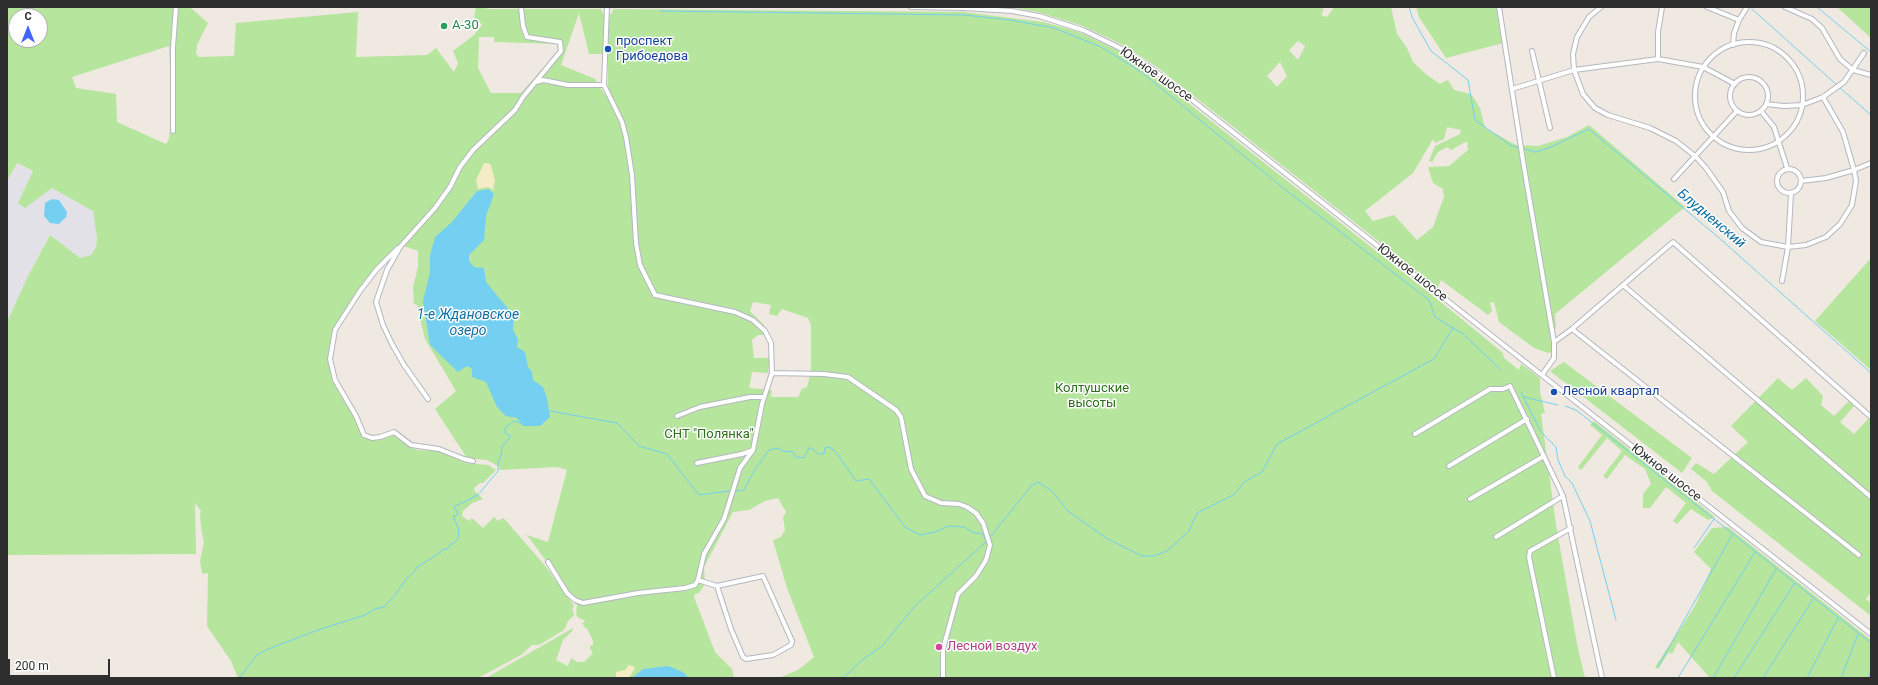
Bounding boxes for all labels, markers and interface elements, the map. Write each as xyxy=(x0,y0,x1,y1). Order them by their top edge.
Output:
north arrow xyxy=(8,8,48,48)
text: С xyxy=(24,10,32,23)
place label: А-30 xyxy=(452,18,479,34)
marker: А-30 xyxy=(439,21,449,31)
place label: проспект Грибоедова xyxy=(616,34,688,65)
marker: проспект Грибоедова xyxy=(603,44,613,54)
street label: Южное шоссе xyxy=(1117,44,1195,106)
water label: Блудненский xyxy=(1674,186,1748,252)
street label: Южное шоссе xyxy=(1374,241,1450,305)
water label: 1-е Ждановское озеро xyxy=(417,307,519,340)
park label: Колтушские высоты xyxy=(1055,381,1129,412)
place label: Лесной квартал xyxy=(1562,384,1660,400)
marker: Лесной квартал xyxy=(1549,387,1559,397)
park label: СНТ "Полянка" xyxy=(664,427,754,443)
street label: Южное шоссе xyxy=(1628,441,1704,505)
place label: Лесной воздух xyxy=(947,639,1037,655)
marker: Лесной воздух xyxy=(934,642,944,652)
scale bar xyxy=(10,651,112,677)
text: 200 m xyxy=(15,659,49,673)

